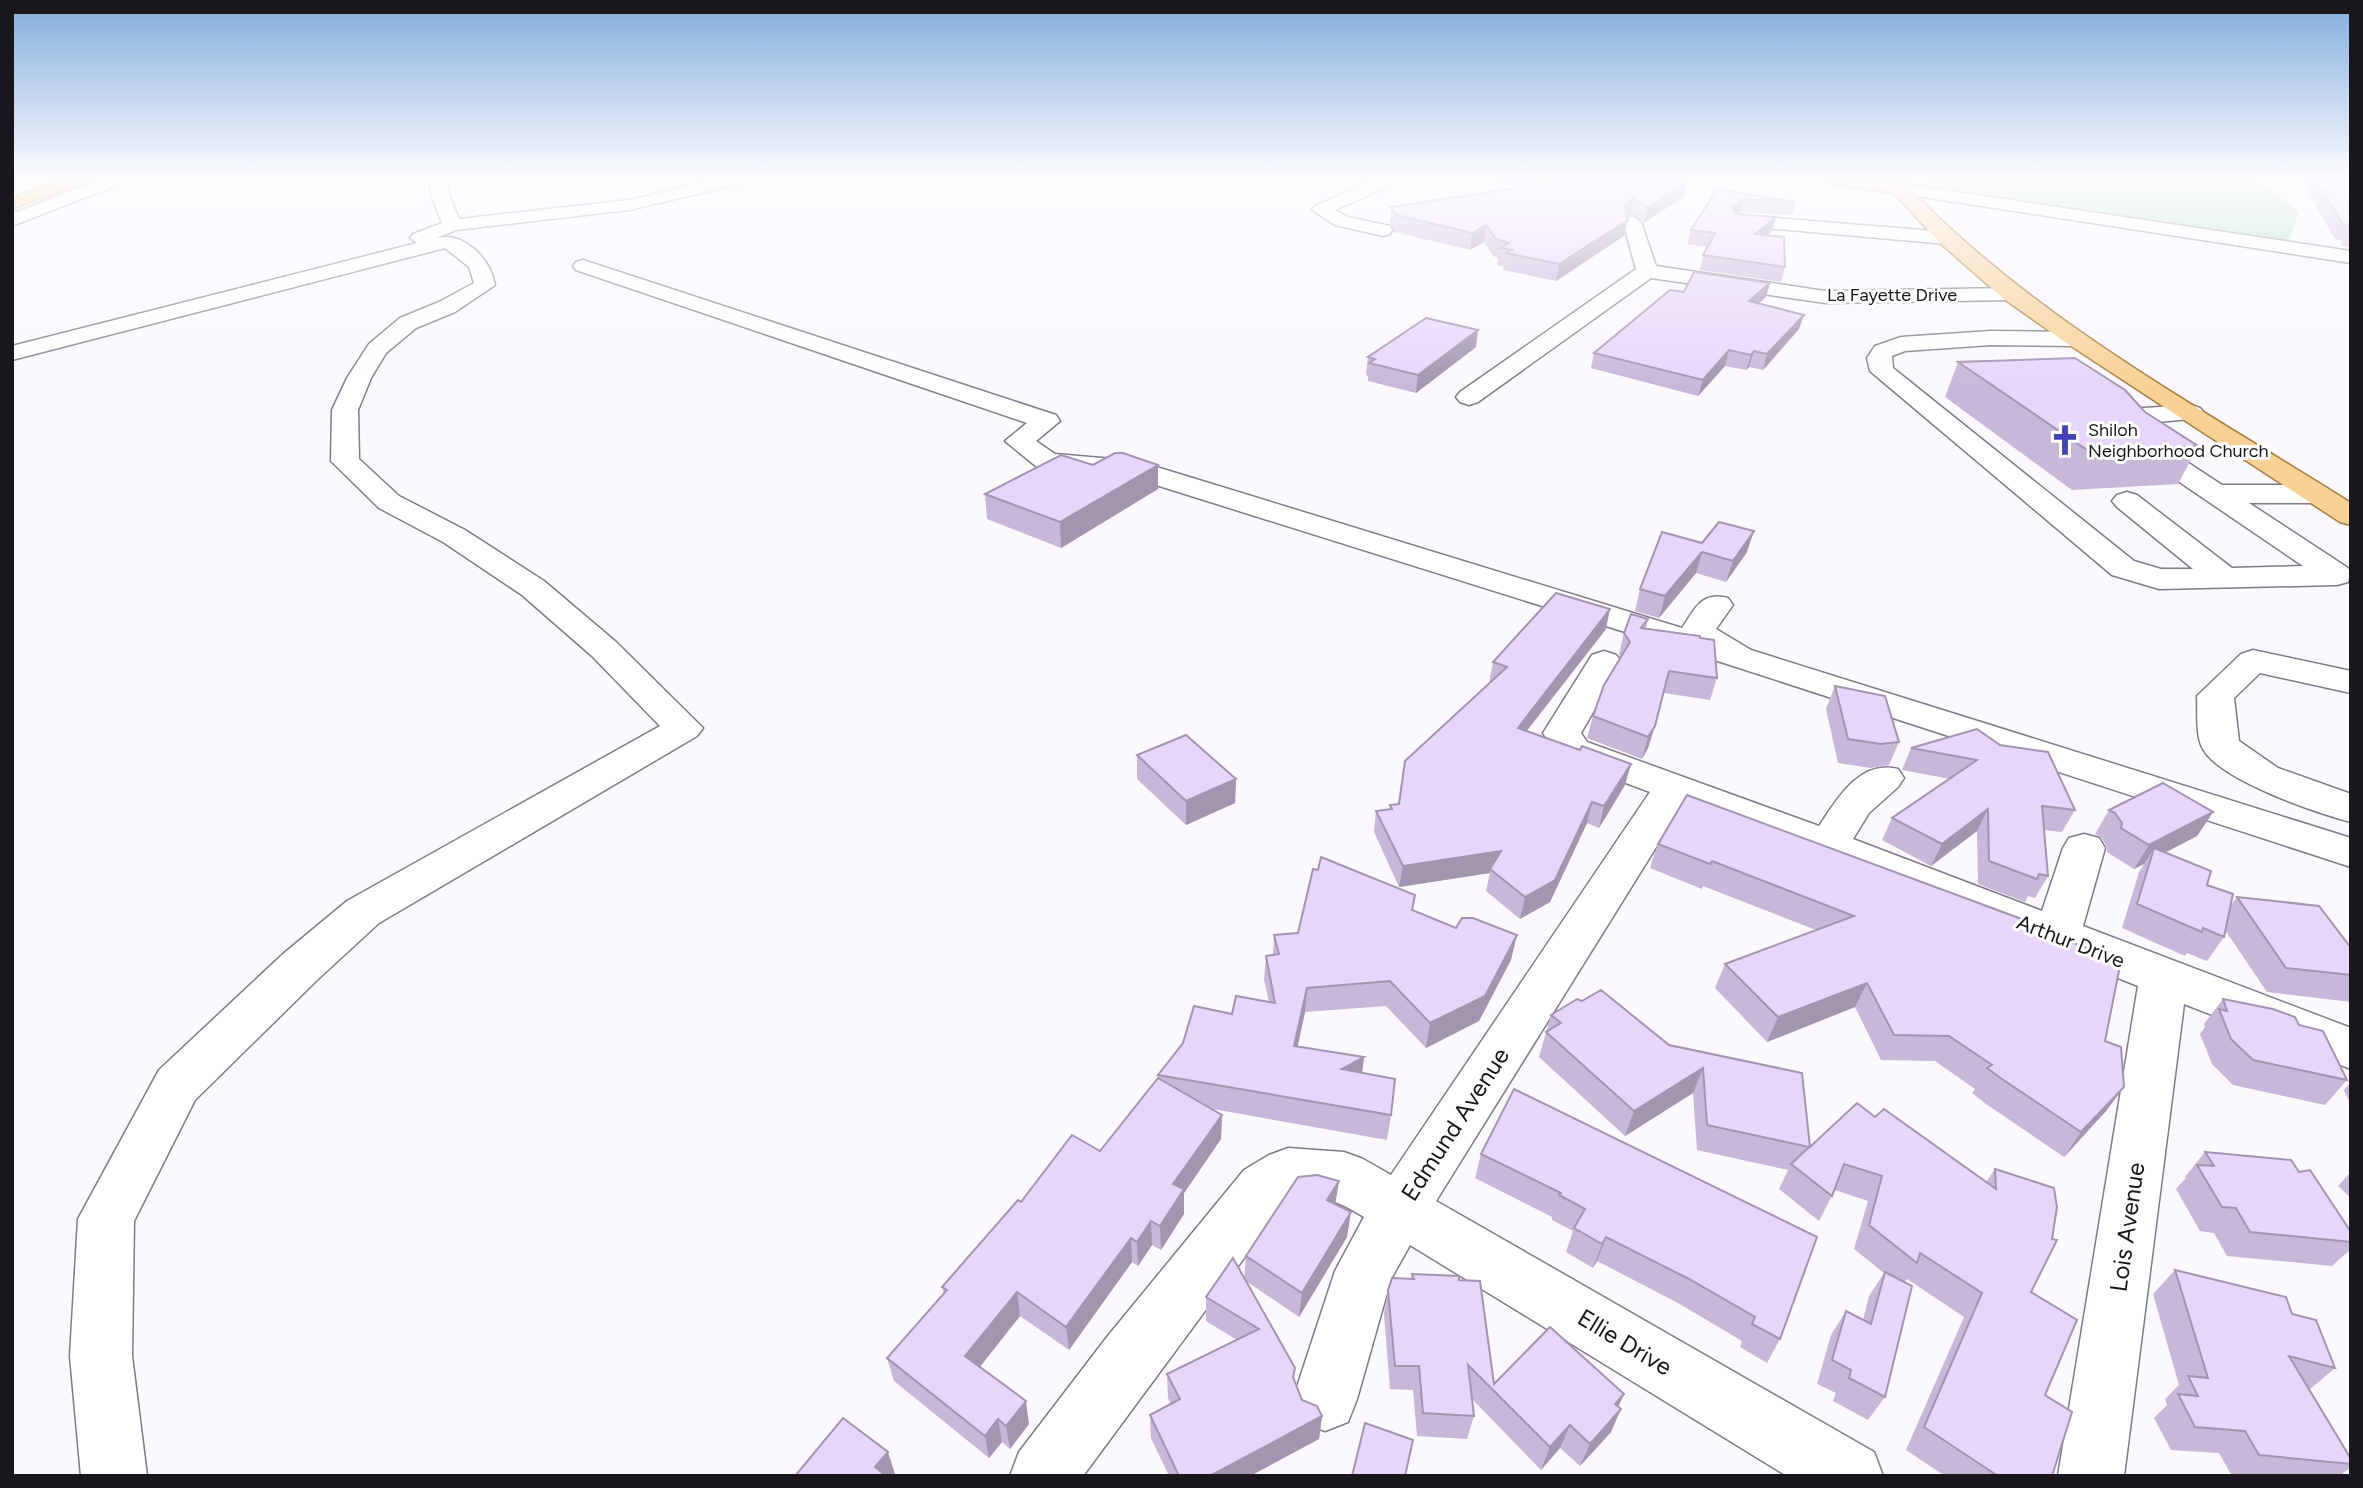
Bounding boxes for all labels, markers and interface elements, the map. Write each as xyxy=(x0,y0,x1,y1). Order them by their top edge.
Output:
street label: La Fayette Drive xyxy=(1827,284,1957,306)
place label: Shiloh Neighborhood Church xyxy=(2088,419,2268,462)
church icon: Shiloh Neighborhood Church xyxy=(2048,423,2082,457)
street label: Arthur Drive xyxy=(2014,909,2128,973)
street label: Edmund Avenue xyxy=(1395,1042,1515,1206)
street label: Lois Avenue xyxy=(2104,1160,2150,1294)
street label: Ellie Drive xyxy=(1573,1303,1677,1381)

